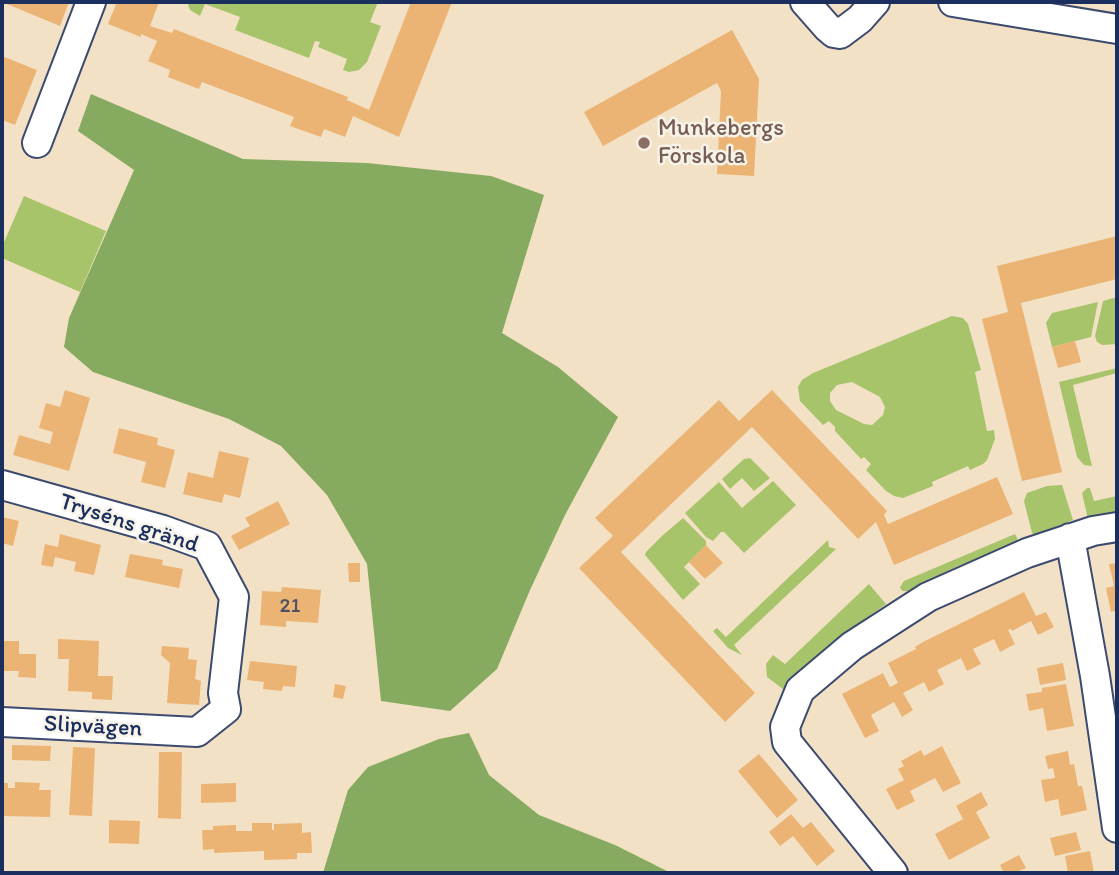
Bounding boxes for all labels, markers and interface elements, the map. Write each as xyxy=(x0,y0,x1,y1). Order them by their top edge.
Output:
place label: Munkebergs Förskola xyxy=(658,115,784,171)
marker: Munkebergs Förskola xyxy=(636,135,652,151)
street label: Tryséns gränd xyxy=(56,488,202,560)
house number: 21 xyxy=(280,594,300,620)
street label: Slipvägen xyxy=(43,710,143,744)

